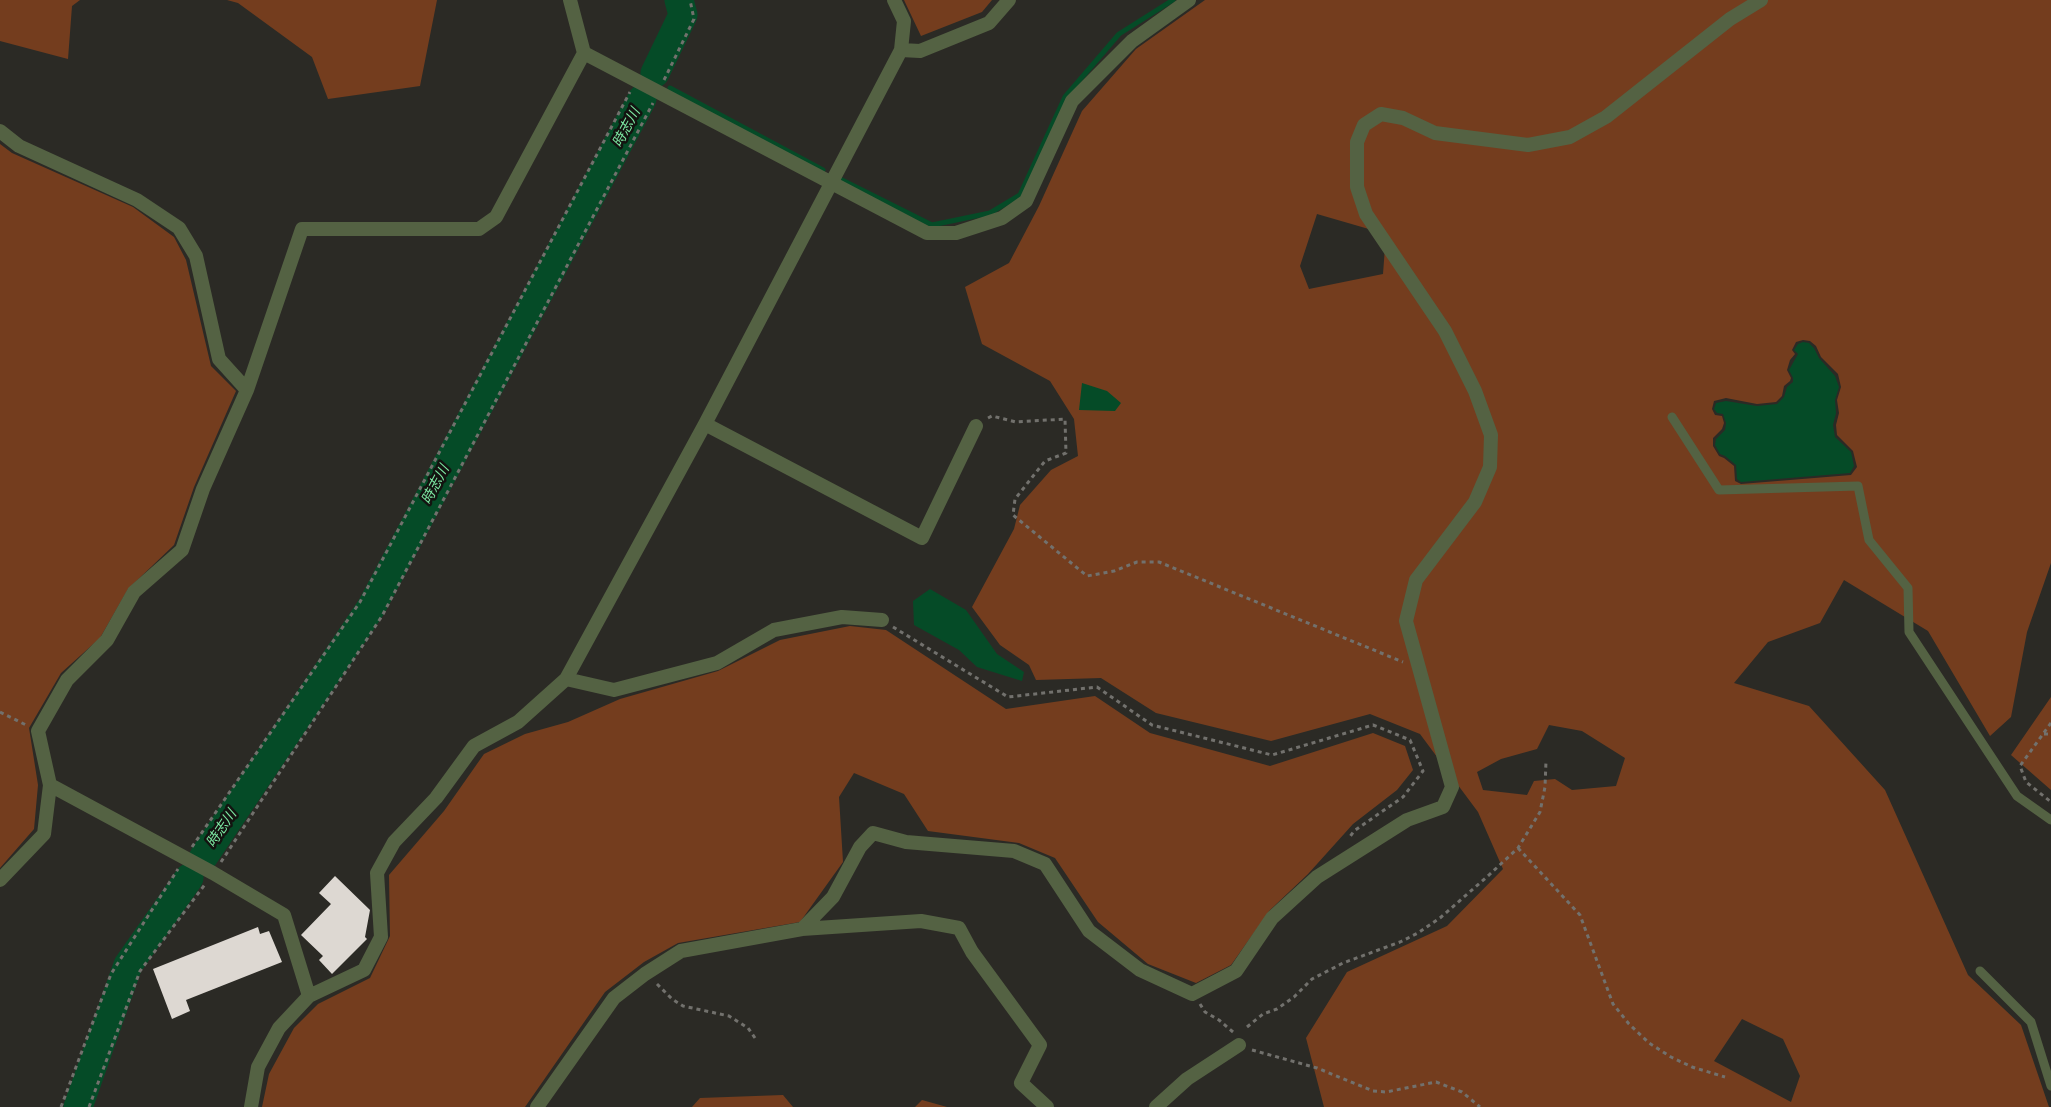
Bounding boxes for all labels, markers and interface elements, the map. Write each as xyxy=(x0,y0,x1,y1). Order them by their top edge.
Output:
water label: 時志川 xyxy=(610,106,644,150)
water label: 時志川 xyxy=(419,463,453,507)
water label: 時志川 xyxy=(203,807,241,851)

